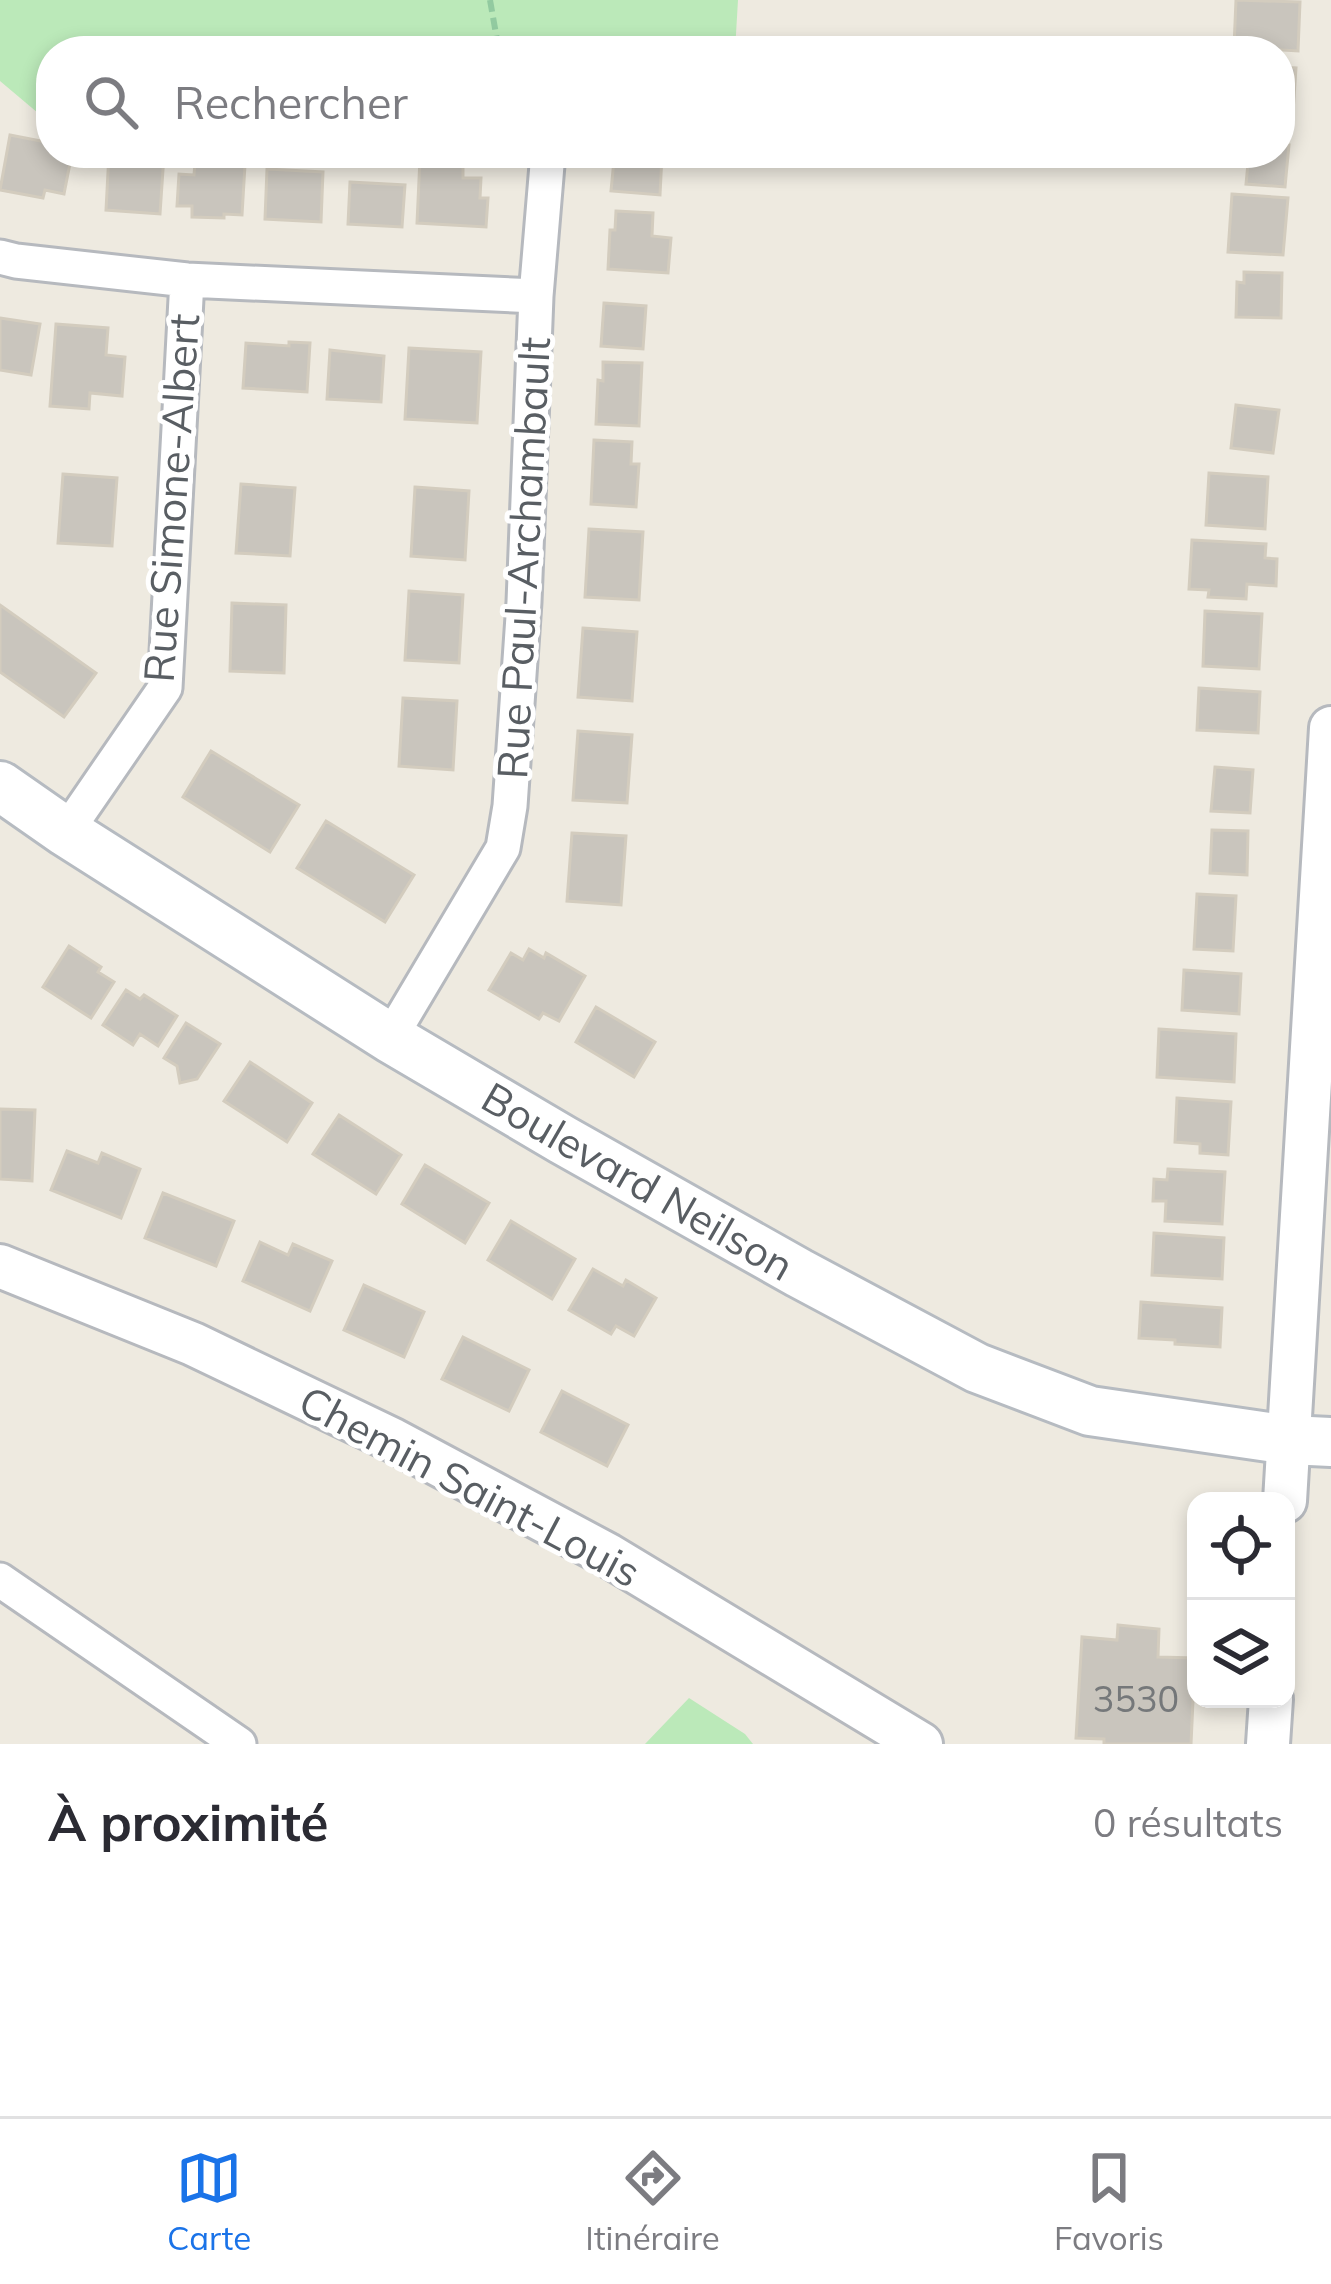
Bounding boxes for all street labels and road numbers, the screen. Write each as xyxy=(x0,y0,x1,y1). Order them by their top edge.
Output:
street label: Rue Simone-Albert xyxy=(132,312,210,684)
street label: Rue Paul-Archambault xyxy=(485,336,561,780)
street label: Boulevard Neilson xyxy=(473,1070,803,1292)
street label: Chemin Saint-Louis xyxy=(290,1374,650,1598)

